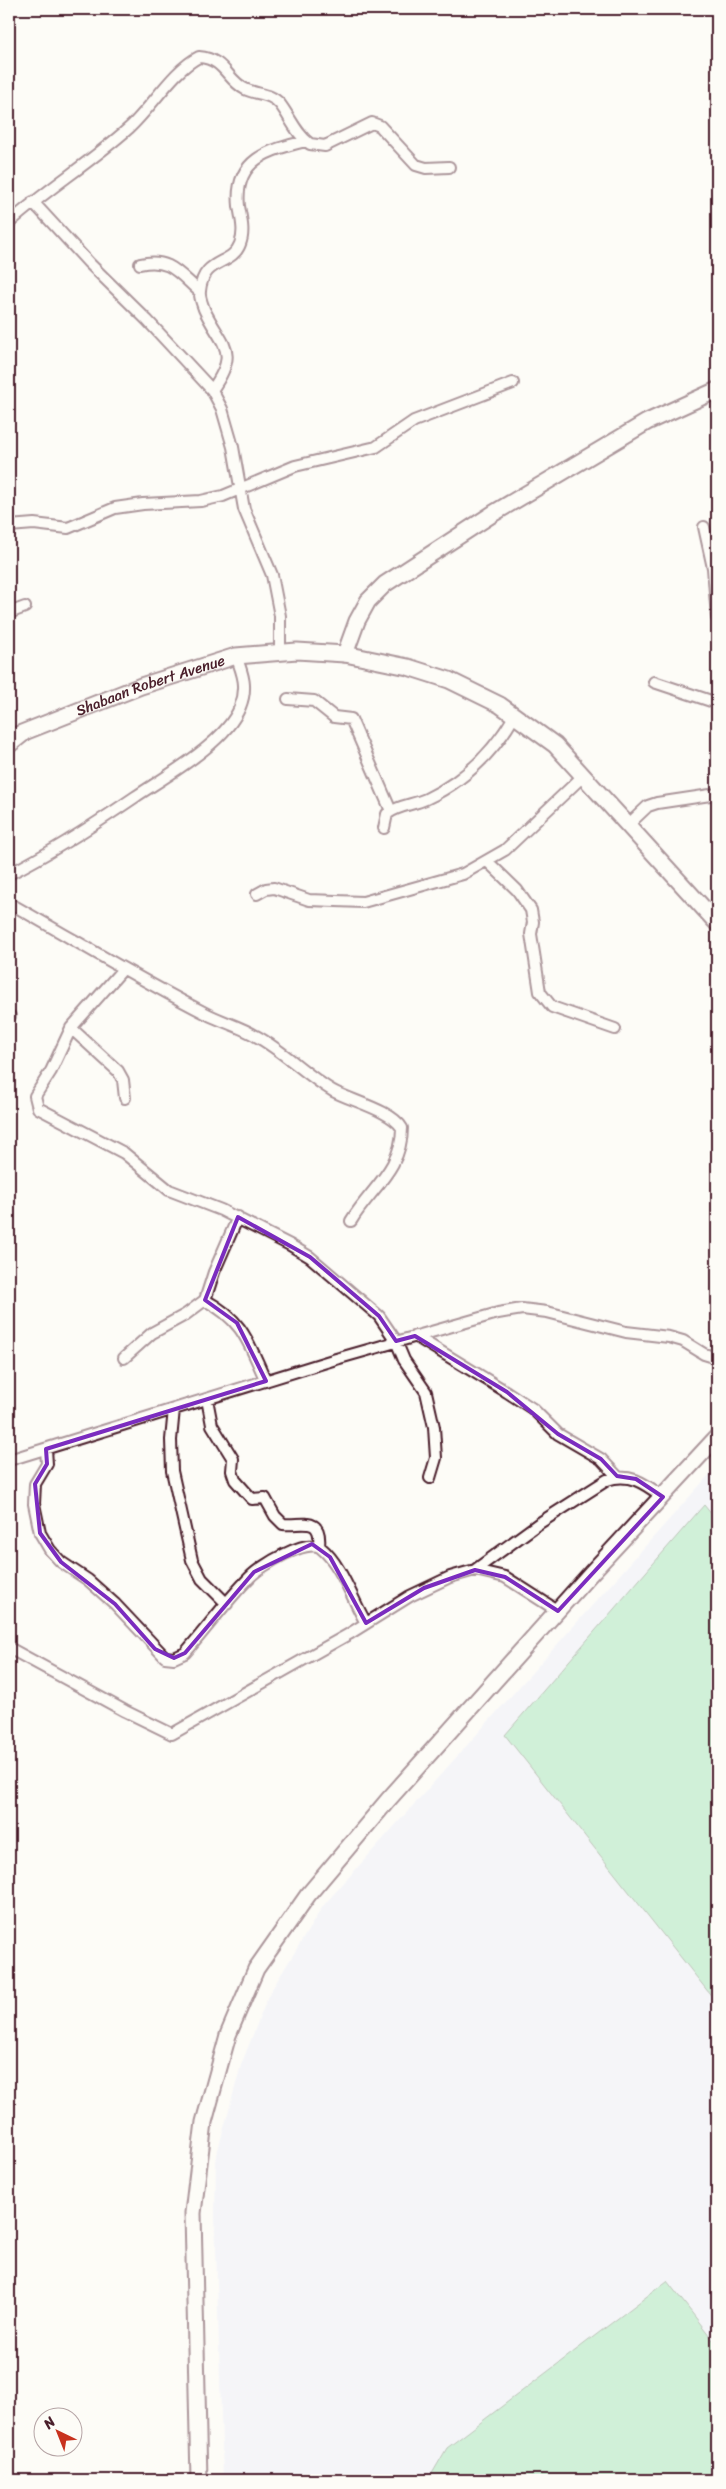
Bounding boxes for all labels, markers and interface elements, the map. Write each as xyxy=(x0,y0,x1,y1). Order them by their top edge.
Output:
street label: Shabaan Robert Avenue xyxy=(72,647,229,723)
north arrow xyxy=(32,2406,82,2456)
text: N xyxy=(37,2410,62,2436)

